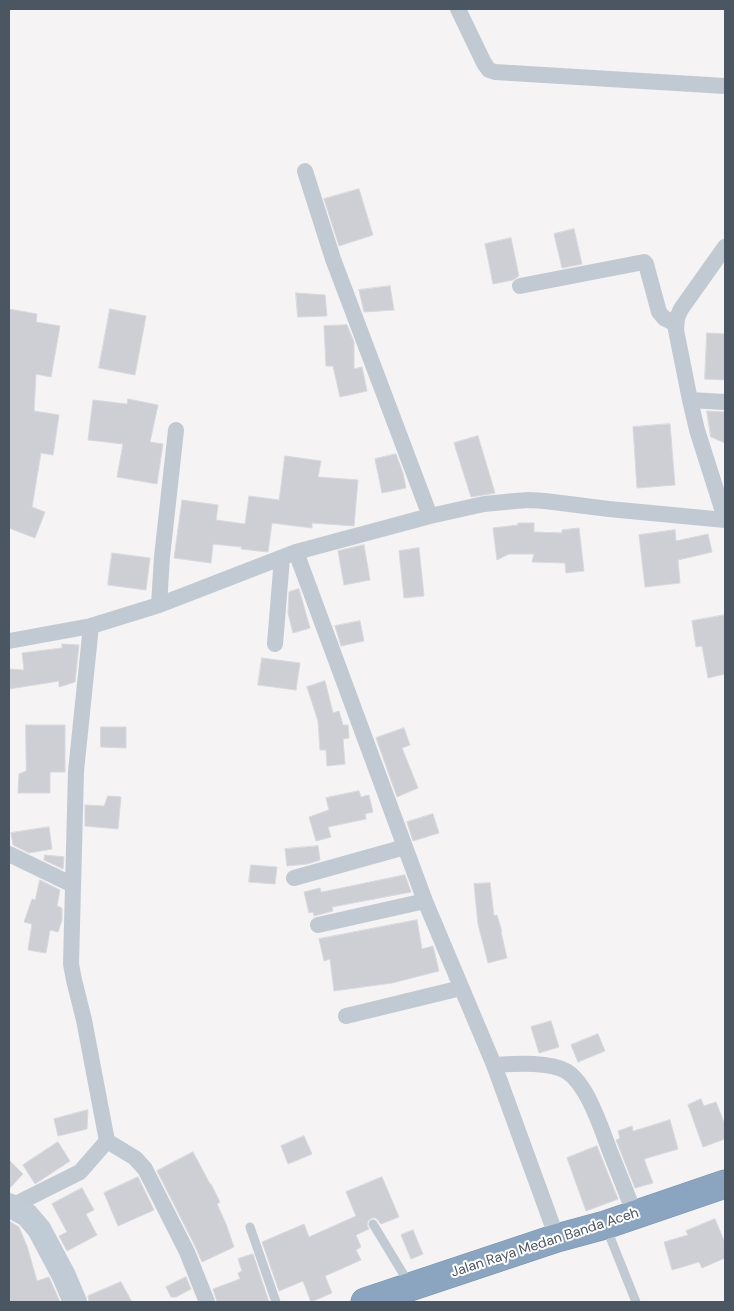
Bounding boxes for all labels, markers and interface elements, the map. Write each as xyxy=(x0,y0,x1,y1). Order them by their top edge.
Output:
street label: Jalan Raya Medan Banda Aceh xyxy=(449,1205,641,1281)

